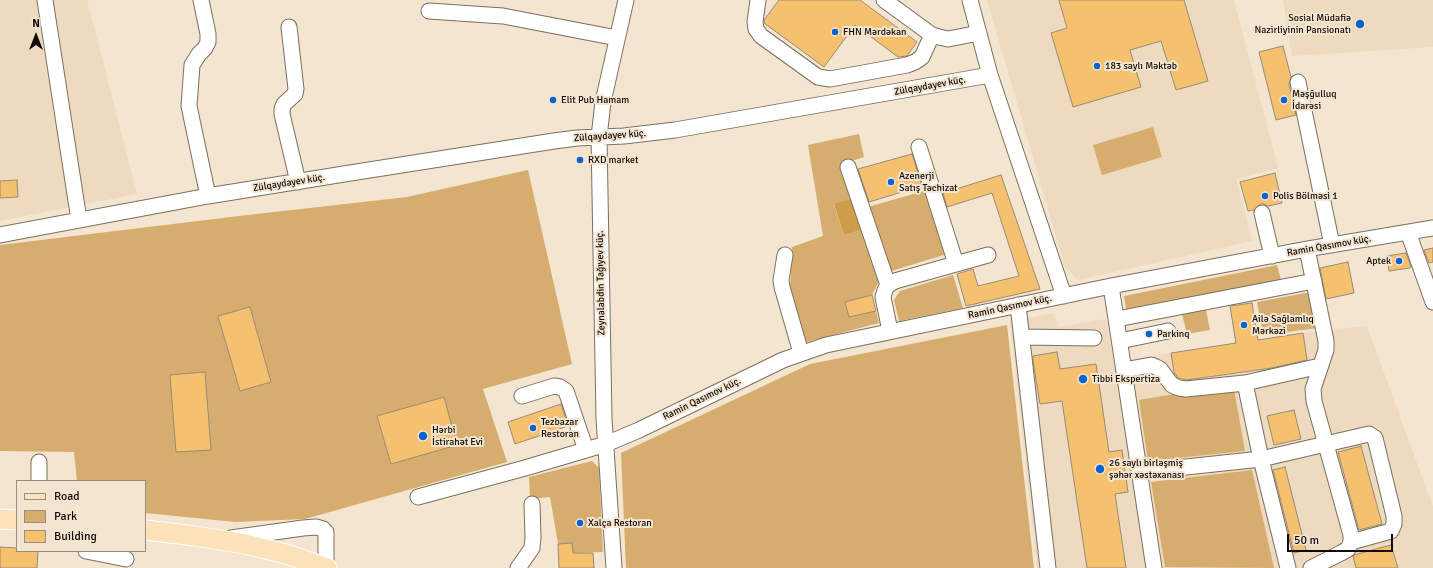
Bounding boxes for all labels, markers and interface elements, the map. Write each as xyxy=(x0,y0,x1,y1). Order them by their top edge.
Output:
place label: Sosial Müdafiə Nazirliyinin Pansionatı xyxy=(1254,12,1351,36)
north arrow xyxy=(16,16,56,56)
text: N xyxy=(32,17,40,30)
marker: Sosial Müdafiə Nazirliyinin Pansionatı xyxy=(1354,18,1366,30)
place label: FHN Mərdəkan xyxy=(843,26,906,38)
marker: FHN Mərdəkan xyxy=(830,27,840,37)
place label: 183 saylı Məktəb xyxy=(1105,60,1177,72)
marker: 183 saylı Məktəb xyxy=(1092,61,1102,71)
street label: Zülqaydayev küç. xyxy=(893,74,967,98)
place label: Məşğulluq İdarəsi xyxy=(1292,88,1337,112)
place label: Elit Pub Hamam xyxy=(561,94,629,106)
marker: Elit Pub Hamam xyxy=(548,95,558,105)
marker: Məşğulluq İdarəsi xyxy=(1279,95,1289,105)
street label: Zülqaydayev küç. xyxy=(573,127,647,145)
place label: RXD market xyxy=(588,154,639,166)
marker: RXD market xyxy=(575,155,585,165)
place label: Azenerji Satış Təchizat xyxy=(899,170,958,194)
street label: Zülqaydayev küç. xyxy=(252,171,326,195)
marker: Azenerji Satış Təchizat xyxy=(886,177,896,187)
place label: Polis Bölməsi 1 xyxy=(1273,190,1338,202)
marker: Polis Bölməsi 1 xyxy=(1260,191,1270,201)
street label: Zeynalabdin Tağıyev küç. xyxy=(594,230,608,336)
street label: Ramin Qasımov küç. xyxy=(1286,233,1372,259)
place label: Aptek xyxy=(1366,255,1391,267)
marker: Aptek xyxy=(1394,256,1404,266)
street label: Ramin Qasımov küç. xyxy=(967,292,1053,322)
place label: Ailə Sağlamlıq Mərkəzi xyxy=(1252,313,1314,336)
marker: Ailə Sağlamlıq Mərkəzi xyxy=(1239,320,1249,330)
place label: Parkinq xyxy=(1157,328,1190,340)
marker: Parkinq xyxy=(1144,329,1154,339)
marker: Tibbi Ekspertiza xyxy=(1077,373,1089,385)
place label: Tibbi Ekspertiza xyxy=(1092,373,1160,385)
street label: Ramin Qasımov küç. xyxy=(661,375,743,423)
place label: Tezbazar Restoran xyxy=(541,416,579,440)
marker: Tezbazar Restoran xyxy=(528,423,538,433)
place label: Hərbi İstirahət Evi xyxy=(432,424,483,448)
marker: Hərbi İstirahət Evi xyxy=(417,430,429,442)
place label: 26 saylı birləşmiş şəhər xəstəxanası xyxy=(1109,457,1184,480)
marker: 26 saylı birləşmiş şəhər xəstəxanası xyxy=(1094,463,1106,475)
legend xyxy=(16,480,146,552)
text: Road xyxy=(54,489,80,504)
text: Park xyxy=(54,509,77,524)
place label: Xalça Restoran xyxy=(588,517,652,529)
marker: Xalça Restoran xyxy=(575,518,585,528)
scale bar xyxy=(1289,526,1395,552)
text: Building xyxy=(54,529,97,544)
text: 50 m xyxy=(1294,533,1319,548)

